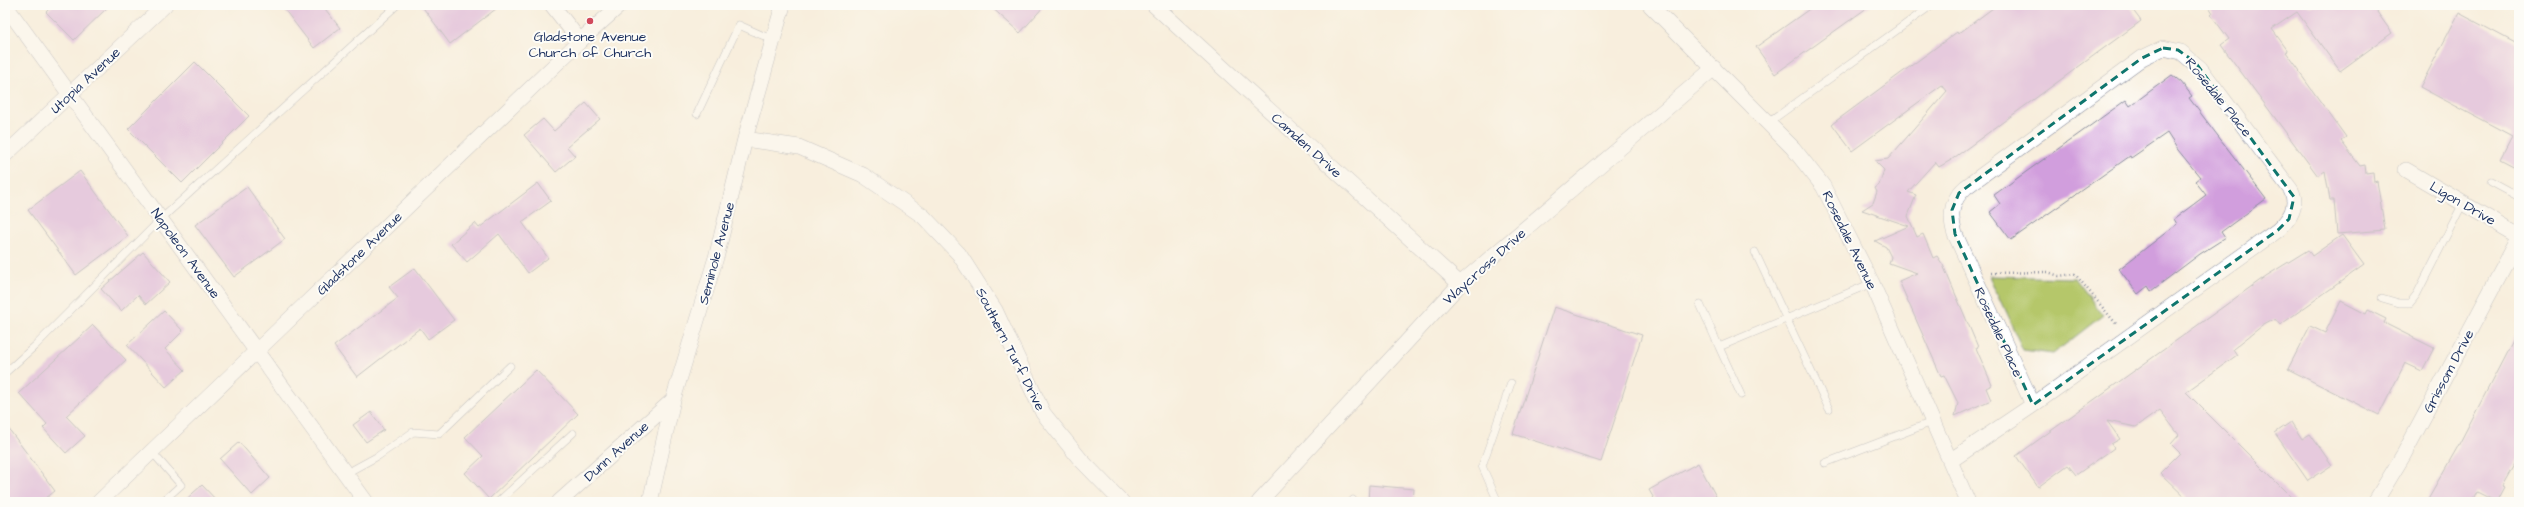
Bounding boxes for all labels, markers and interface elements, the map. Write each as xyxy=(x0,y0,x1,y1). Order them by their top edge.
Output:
marker: Gladstone Avenue Church of Church xyxy=(585,16,595,26)
place label: Gladstone Avenue Church of Church xyxy=(529,27,651,63)
street label: Utopia Avenue xyxy=(46,43,126,119)
street label: Rosedale Place xyxy=(2180,54,2257,142)
street label: Camden Drive xyxy=(1267,109,1346,183)
street label: Ligon Drive xyxy=(2426,177,2500,231)
street label: Rosedale Avenue xyxy=(1817,188,1882,294)
street label: Seminole Avenue xyxy=(694,199,740,307)
street label: Napoleon Avenue xyxy=(146,204,225,303)
street label: Gladstone Avenue xyxy=(312,207,407,300)
street label: Waycross Drive xyxy=(1439,224,1531,310)
street label: Southern Turf Drive xyxy=(970,284,1050,415)
street label: Rosedale Place xyxy=(1969,284,2028,381)
street label: Grissom Drive xyxy=(2419,326,2479,417)
street label: Dunn Avenue xyxy=(580,417,654,486)

